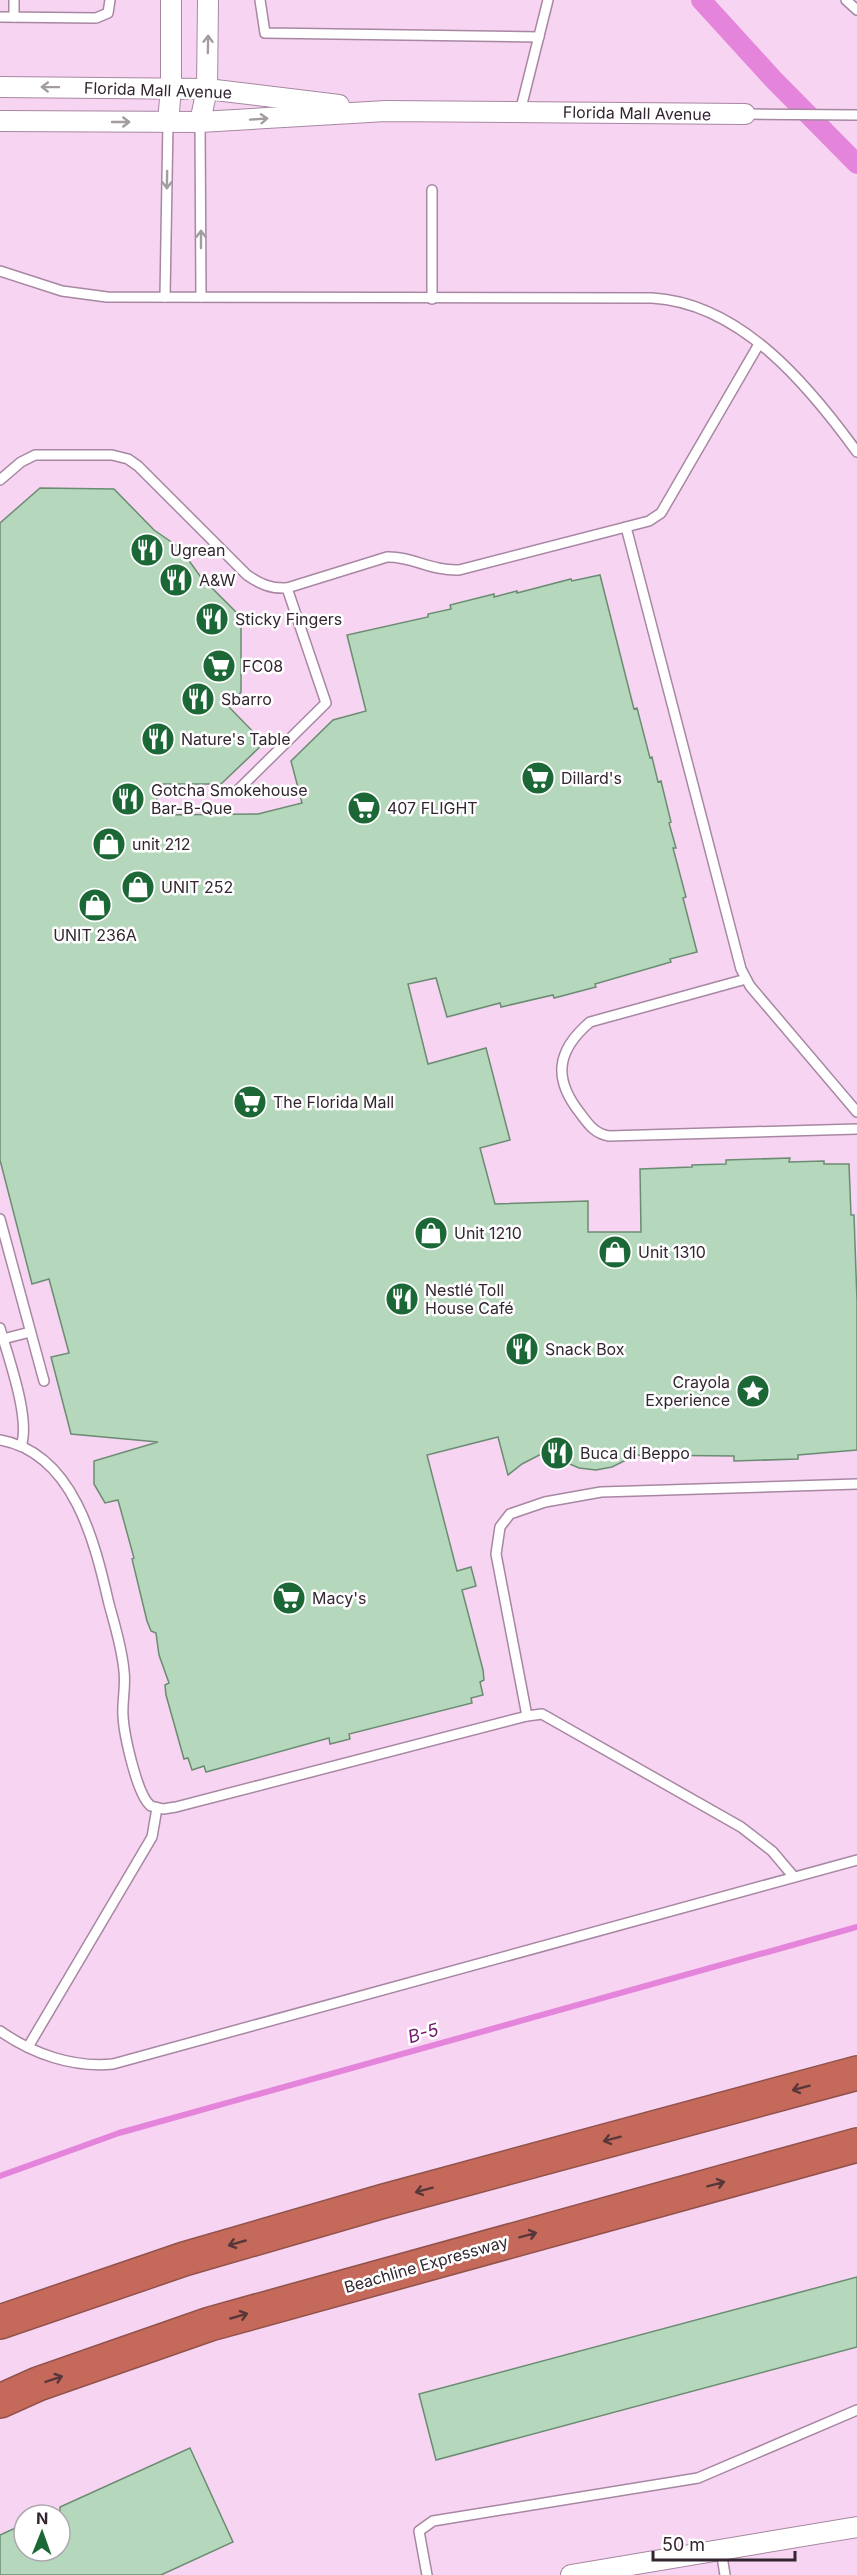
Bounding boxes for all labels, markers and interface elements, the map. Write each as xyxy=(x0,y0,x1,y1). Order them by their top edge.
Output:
one-way arrow xyxy=(202,35,214,55)
street label: Florida Mall Avenue xyxy=(84,77,232,103)
one-way arrow xyxy=(40,81,60,93)
street label: Florida Mall Avenue xyxy=(563,102,711,124)
one-way arrow xyxy=(248,113,268,124)
one-way arrow xyxy=(111,116,131,128)
one-way arrow xyxy=(161,170,173,190)
one-way arrow xyxy=(195,229,207,249)
restaurant icon: Ugrean xyxy=(129,532,165,568)
place label: Ugrean xyxy=(170,540,225,560)
restaurant icon: A&W xyxy=(158,562,194,598)
place label: A&W xyxy=(199,570,236,590)
restaurant icon: Sticky Fingers xyxy=(194,601,230,637)
place label: Sticky Fingers xyxy=(235,609,342,629)
supermarket icon: FC08 xyxy=(201,648,237,684)
place label: FC08 xyxy=(242,656,283,676)
restaurant icon: Sbarro xyxy=(180,681,216,717)
place label: Sbarro xyxy=(221,689,272,709)
restaurant icon: Nature's Table xyxy=(140,721,176,757)
place label: Nature's Table xyxy=(181,729,290,749)
supermarket icon: Dillard's xyxy=(520,760,556,796)
place label: Dillard's xyxy=(561,768,622,788)
place label: Gotcha Smokehouse Bar-B-Que xyxy=(151,780,308,818)
restaurant icon: Gotcha Smokehouse Bar-B-Que xyxy=(110,781,146,817)
supermarket icon: 407 FLIGHT xyxy=(346,790,382,826)
place label: 407 FLIGHT xyxy=(387,798,478,818)
shop icon: unit 212 xyxy=(91,826,127,862)
place label: unit 212 xyxy=(132,834,191,854)
shop icon: UNIT 252 xyxy=(120,869,156,905)
place label: UNIT 252 xyxy=(161,877,233,897)
shop icon: UNIT 236A xyxy=(77,887,113,923)
place label: UNIT 236A xyxy=(53,925,137,945)
supermarket icon: The Florida Mall xyxy=(232,1084,268,1120)
place label: The Florida Mall xyxy=(273,1092,394,1112)
shop icon: Unit 1210 xyxy=(413,1215,449,1251)
place label: Unit 1210 xyxy=(454,1223,522,1243)
shop icon: Unit 1310 xyxy=(597,1234,633,1270)
place label: Unit 1310 xyxy=(638,1242,706,1262)
place label: Nestlé Toll House Café xyxy=(425,1280,514,1318)
restaurant icon: Nestlé Toll House Café xyxy=(384,1281,420,1317)
restaurant icon: Snack Box xyxy=(504,1331,540,1367)
place label: Snack Box xyxy=(545,1339,625,1359)
place label: Crayola Experience xyxy=(645,1372,730,1410)
place icon: Crayola Experience xyxy=(735,1373,771,1409)
restaurant icon: Buca di Beppo xyxy=(539,1435,575,1471)
place label: Buca di Beppo xyxy=(580,1443,690,1463)
supermarket icon: Macy's xyxy=(271,1580,307,1616)
place label: Macy's xyxy=(312,1588,367,1608)
water label: B-5 xyxy=(405,2019,441,2047)
one-way arrow xyxy=(791,2083,810,2094)
one-way arrow xyxy=(603,2134,622,2145)
one-way arrow xyxy=(706,2177,725,2189)
one-way arrow xyxy=(415,2185,434,2196)
one-way arrow xyxy=(518,2229,537,2241)
street label: Beachline Expressway xyxy=(342,2231,510,2297)
one-way arrow xyxy=(227,2238,246,2250)
one-way arrow xyxy=(229,2310,248,2321)
one-way arrow xyxy=(44,2372,63,2383)
north arrow xyxy=(12,2503,72,2563)
text: N xyxy=(36,2508,49,2528)
scale bar xyxy=(653,2524,796,2562)
text: 50 m xyxy=(662,2534,705,2555)

